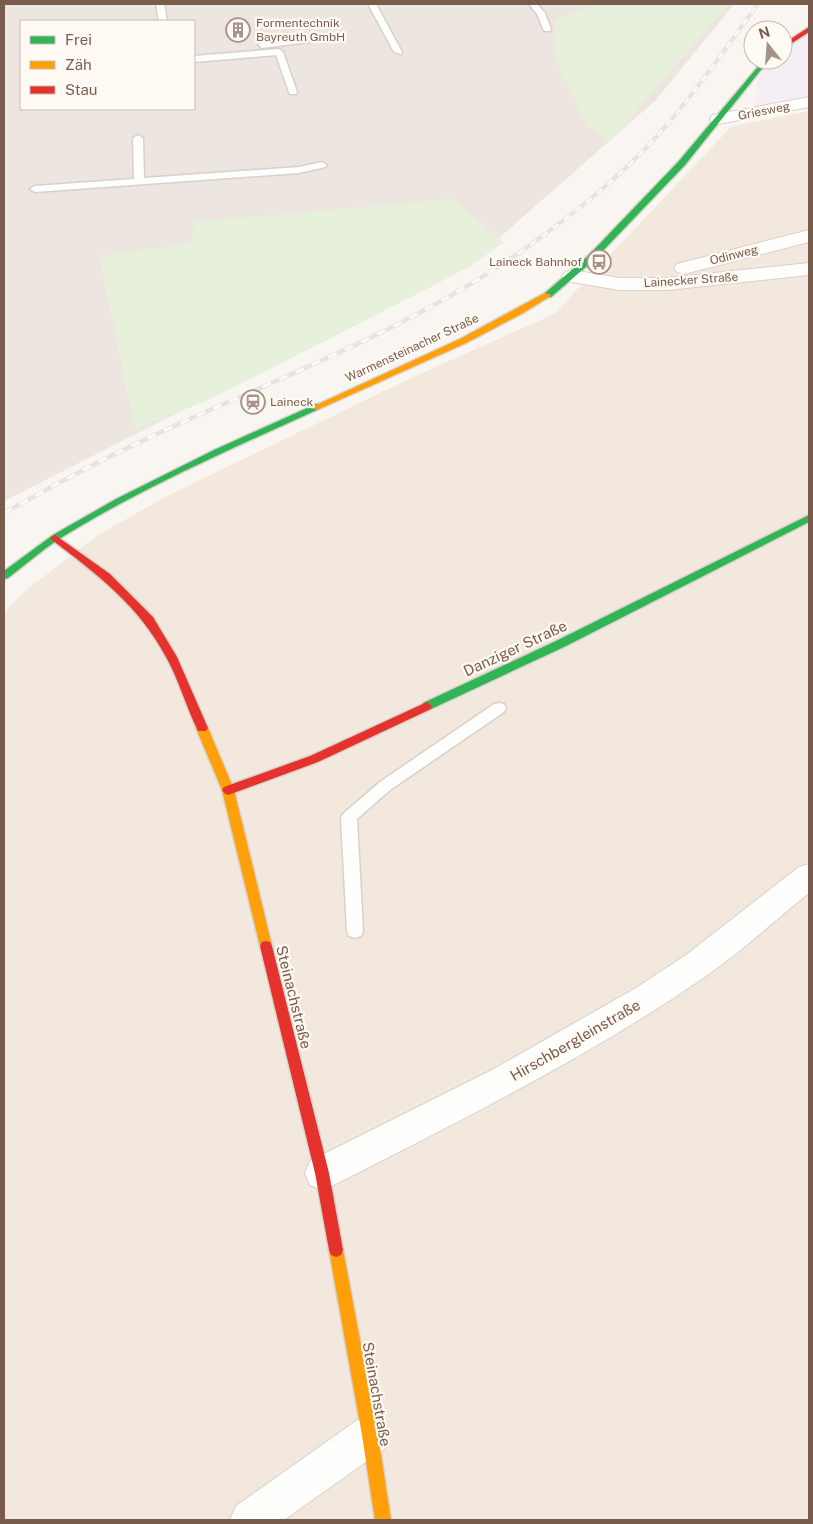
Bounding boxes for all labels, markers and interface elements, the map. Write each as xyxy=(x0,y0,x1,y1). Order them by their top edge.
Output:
place label: Formentechnik Bayreuth GmbH xyxy=(256,16,345,44)
building icon: Formentechnik Bayreuth GmbH xyxy=(225,17,251,43)
legend xyxy=(20,20,195,110)
north arrow xyxy=(743,20,793,70)
text: N xyxy=(757,23,772,42)
text: Frei xyxy=(65,31,92,48)
text: Zäh xyxy=(65,56,92,73)
text: Stau xyxy=(65,81,98,98)
street label: Griesweg xyxy=(737,99,791,123)
street label: Odinweg xyxy=(708,242,760,268)
bus stop icon: Laineck Bahnhof xyxy=(586,249,612,275)
place label: Laineck Bahnhof xyxy=(489,255,582,269)
street label: Lainecker Straße xyxy=(643,270,739,290)
street label: Warmensteinacher Straße xyxy=(343,311,481,385)
station icon: Laineck xyxy=(240,389,266,415)
place label: Laineck xyxy=(270,395,314,409)
street label: Danziger Straße xyxy=(461,617,569,679)
street label: Steinachstraße xyxy=(273,944,315,1050)
street label: Hirschbergleinstraße xyxy=(507,996,643,1084)
street label: Steinachstraße xyxy=(359,1340,395,1448)

